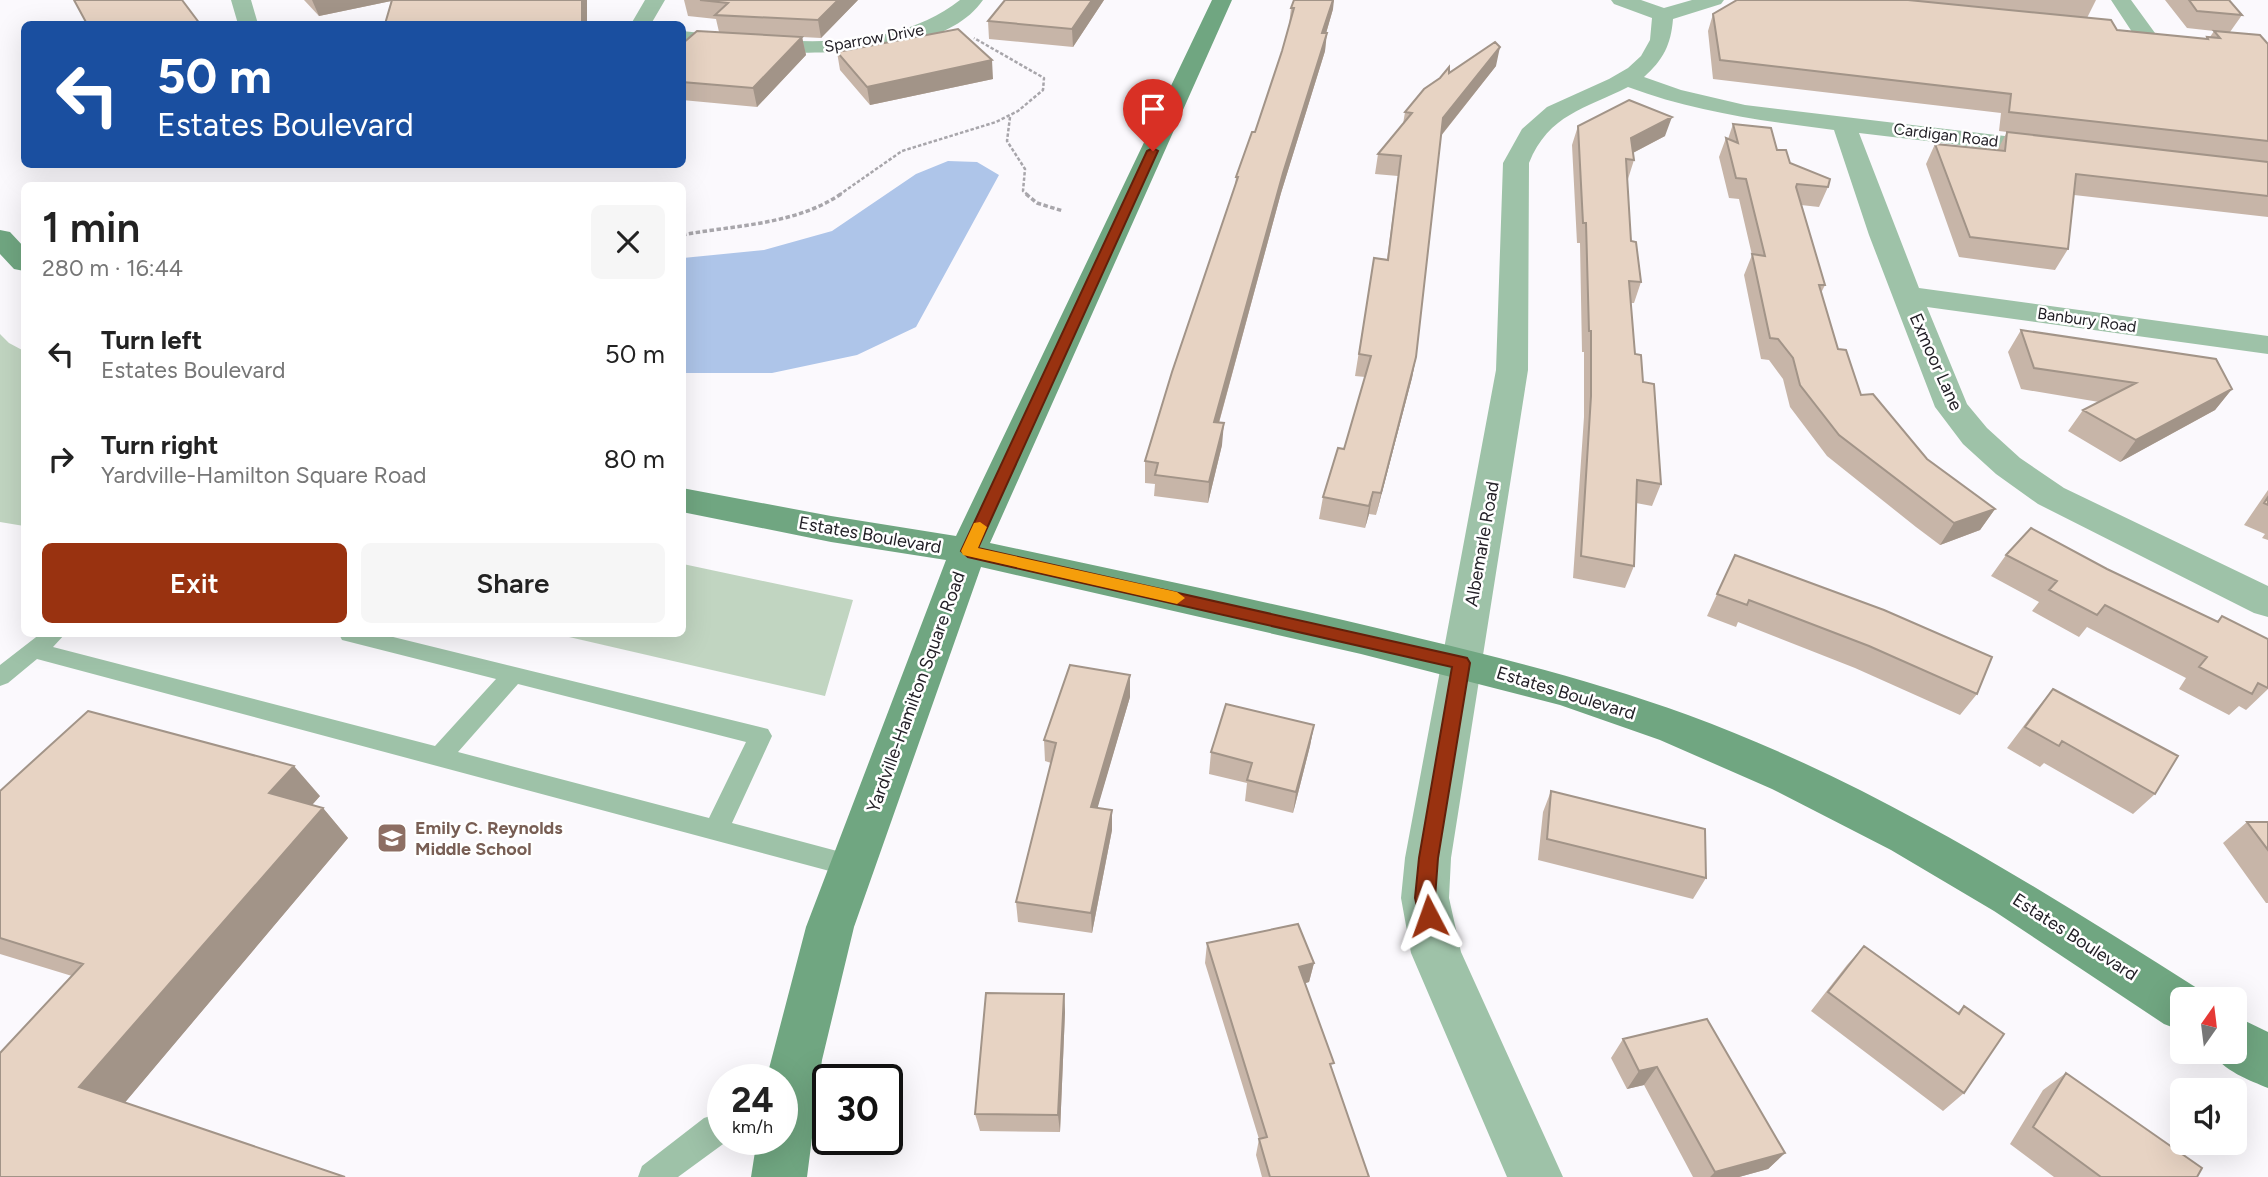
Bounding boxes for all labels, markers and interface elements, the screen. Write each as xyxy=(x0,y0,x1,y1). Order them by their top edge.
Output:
street label: Sparrow Drive xyxy=(823,20,926,56)
text: 50 m xyxy=(157,46,272,105)
icon: left xyxy=(42,49,133,140)
pin xyxy=(1123,79,1183,151)
icon: arrive xyxy=(1134,90,1172,128)
text: Estates Boulevard xyxy=(157,106,414,144)
street label: Cardigan Road xyxy=(1893,119,1999,151)
text: 1 min xyxy=(42,202,140,253)
button: close xyxy=(591,205,665,279)
text: 280 m · 16:44 xyxy=(42,254,183,282)
street label: Banbury Road xyxy=(2036,304,2138,336)
street label: Exmoor Lane xyxy=(1905,310,1967,414)
text: Turn left xyxy=(101,324,202,356)
icon: left xyxy=(42,335,80,373)
text: 50 m xyxy=(605,338,665,370)
text: Estates Boulevard xyxy=(101,356,286,384)
text: Turn right xyxy=(101,429,218,461)
icon: right xyxy=(42,440,80,478)
text: 80 m xyxy=(604,443,665,475)
text: Yardville-Hamilton Square Road xyxy=(101,461,426,489)
street label: Albemarle Road xyxy=(1460,480,1504,608)
street label: Estates Boulevard xyxy=(797,512,943,558)
button: Exit xyxy=(42,543,347,623)
button: Share xyxy=(361,543,665,623)
street label: Yardville-Hamilton Square Road xyxy=(862,569,970,815)
street label: Estates Boulevard xyxy=(1494,661,1638,725)
place label: Emily C. Reynolds Middle School xyxy=(415,817,563,860)
school or university icon: Emily C. Reynolds Middle School xyxy=(375,821,409,855)
position arrow xyxy=(1392,879,1466,953)
street label: Estates Boulevard xyxy=(2008,888,2142,986)
north arrow xyxy=(2170,987,2247,1064)
map controls xyxy=(2170,987,2247,1155)
speed limit sign: 30 xyxy=(812,1064,903,1155)
button: sound xyxy=(2170,1078,2247,1155)
text: 24 xyxy=(731,1079,774,1121)
text: km/h xyxy=(732,1116,773,1138)

